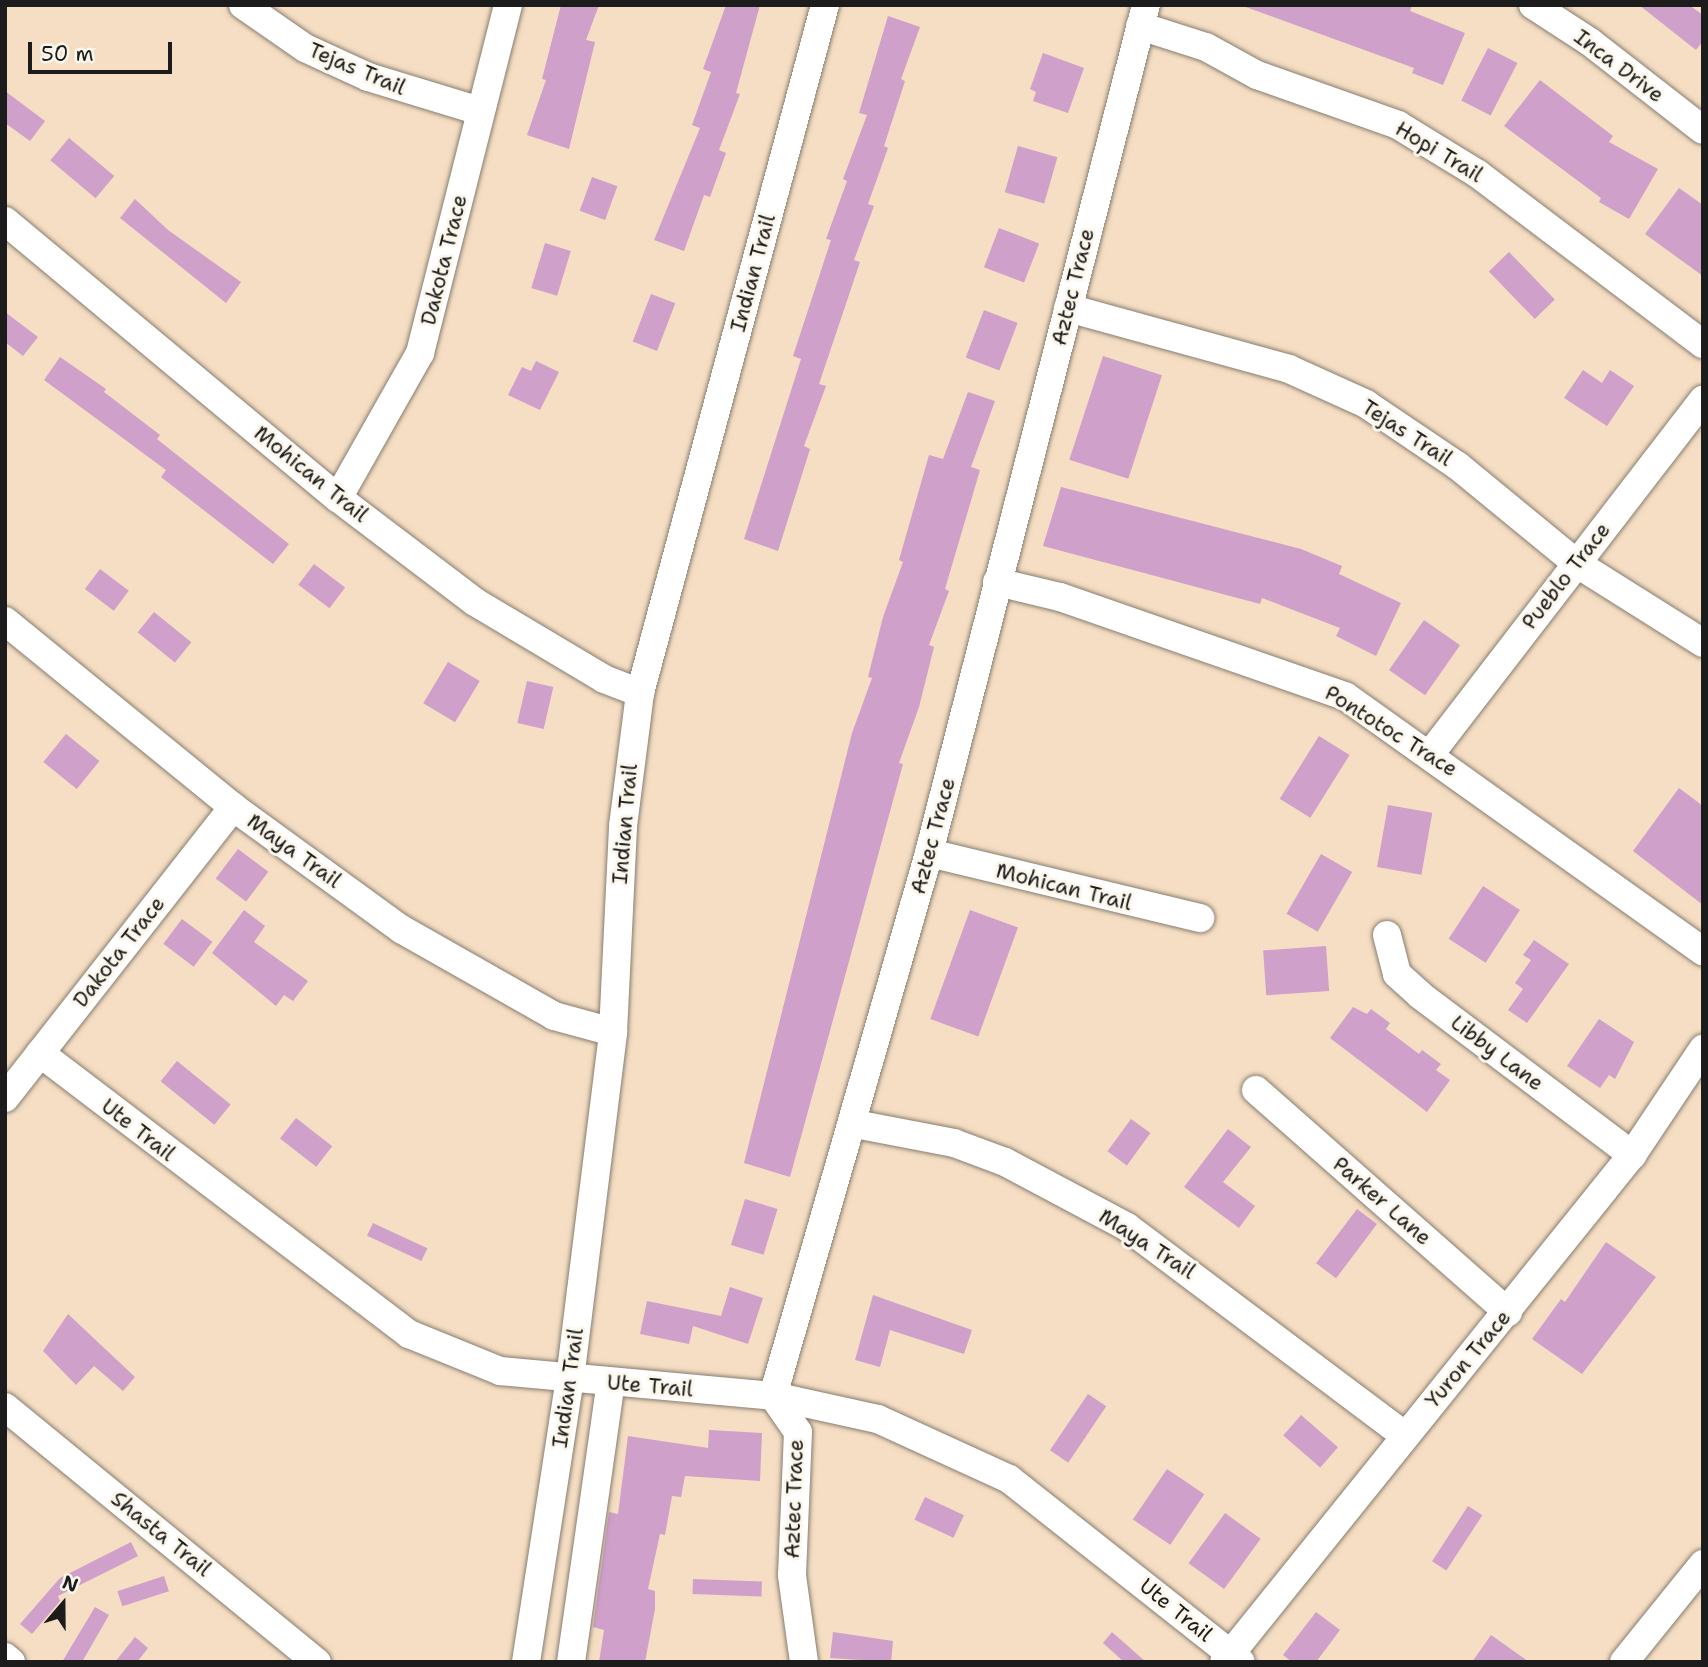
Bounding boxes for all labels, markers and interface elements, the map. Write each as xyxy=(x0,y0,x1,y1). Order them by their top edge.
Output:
street label: Inca Drive xyxy=(1569,24,1669,108)
scale bar xyxy=(32,28,175,72)
street label: Tejas Trail xyxy=(305,37,409,101)
text: 50 m xyxy=(41,40,94,68)
street label: Hopi Trail xyxy=(1391,116,1487,188)
street label: Dakota Trace xyxy=(416,192,472,328)
street label: Indian Trail xyxy=(725,212,781,334)
street label: Aztec Trace xyxy=(1046,226,1100,348)
street label: Tejas Trail xyxy=(1357,394,1457,472)
street label: Mohican Trail xyxy=(249,420,373,528)
street label: Pueblo Trace xyxy=(1517,518,1615,634)
street label: Pontotoc Trace xyxy=(1320,680,1462,782)
street label: Indian Trail xyxy=(607,763,643,885)
street label: Aztec Trace xyxy=(905,775,961,897)
street label: Maya Trail xyxy=(242,809,346,893)
street label: Mohican Trail xyxy=(993,858,1135,916)
street label: Dakota Trace xyxy=(68,892,170,1012)
street label: Libby Lane xyxy=(1446,1010,1548,1096)
street label: Ute Trail xyxy=(96,1093,180,1167)
street label: Parker Lane xyxy=(1328,1152,1436,1250)
street label: Maya Trail xyxy=(1094,1204,1200,1284)
street label: Yuron Trace xyxy=(1420,1305,1516,1413)
street label: Indian Trail xyxy=(547,1327,589,1449)
street label: Ute Trail xyxy=(606,1370,694,1402)
street label: Aztec Trace xyxy=(779,1439,809,1559)
street label: Shasta Trail xyxy=(106,1486,216,1582)
north arrow xyxy=(28,1569,98,1639)
text: N xyxy=(59,1569,82,1598)
street label: Ute Trail xyxy=(1135,1573,1217,1647)

